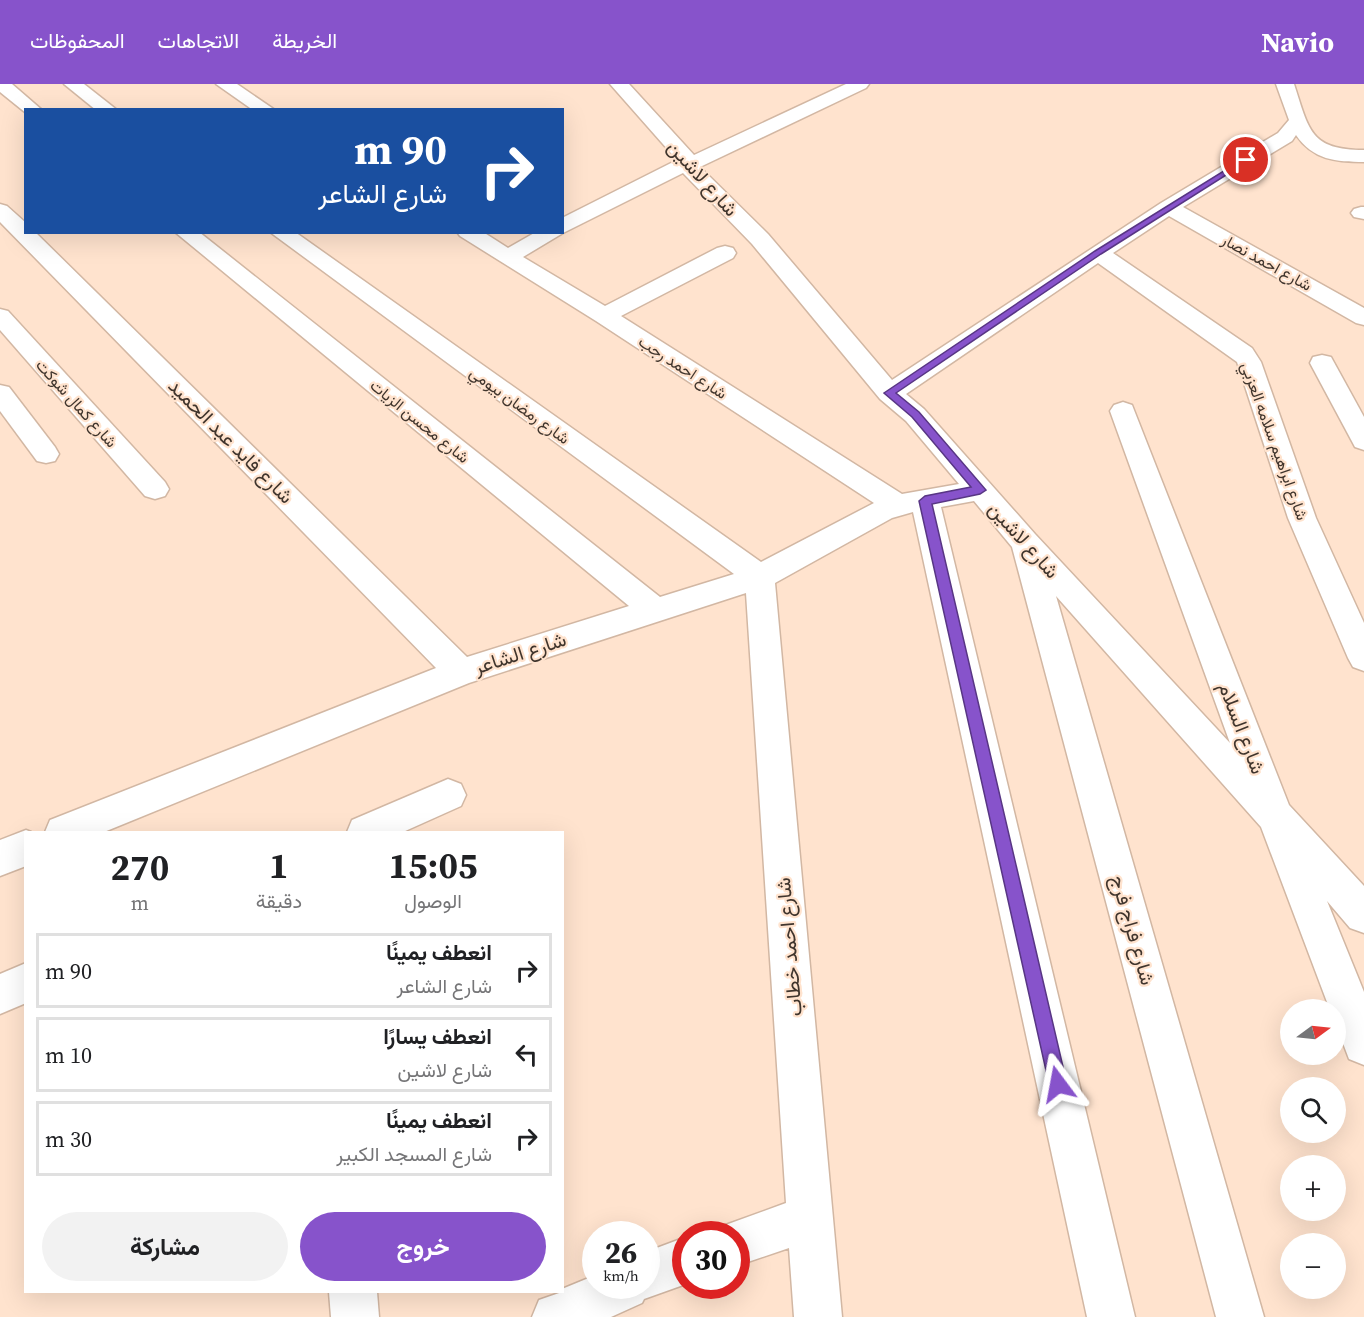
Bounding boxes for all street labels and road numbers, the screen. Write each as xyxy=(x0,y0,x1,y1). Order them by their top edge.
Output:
street label: شارع لاشين xyxy=(661,134,745,222)
street label: شارع احمد نصار xyxy=(1217,228,1316,297)
street label: شارع احمد رجب xyxy=(634,330,732,405)
street label: شارع كمال شوكت xyxy=(31,354,123,453)
street label: شارع ابراهيم سلامه العزبي xyxy=(1233,359,1314,524)
street label: شارع رمضان بيومي xyxy=(464,361,575,451)
street label: شارع فايد عبد الحميد xyxy=(162,372,300,510)
street label: شارع محسن الزيات xyxy=(365,374,474,469)
street label: شارع لاشين xyxy=(982,496,1066,584)
street label: شارع الشاعر xyxy=(469,625,570,681)
street label: شارع السلام xyxy=(1212,678,1272,778)
street label: شارع فراج فرج xyxy=(1104,872,1162,988)
street label: شارع احمد خطاب xyxy=(769,876,809,1018)

